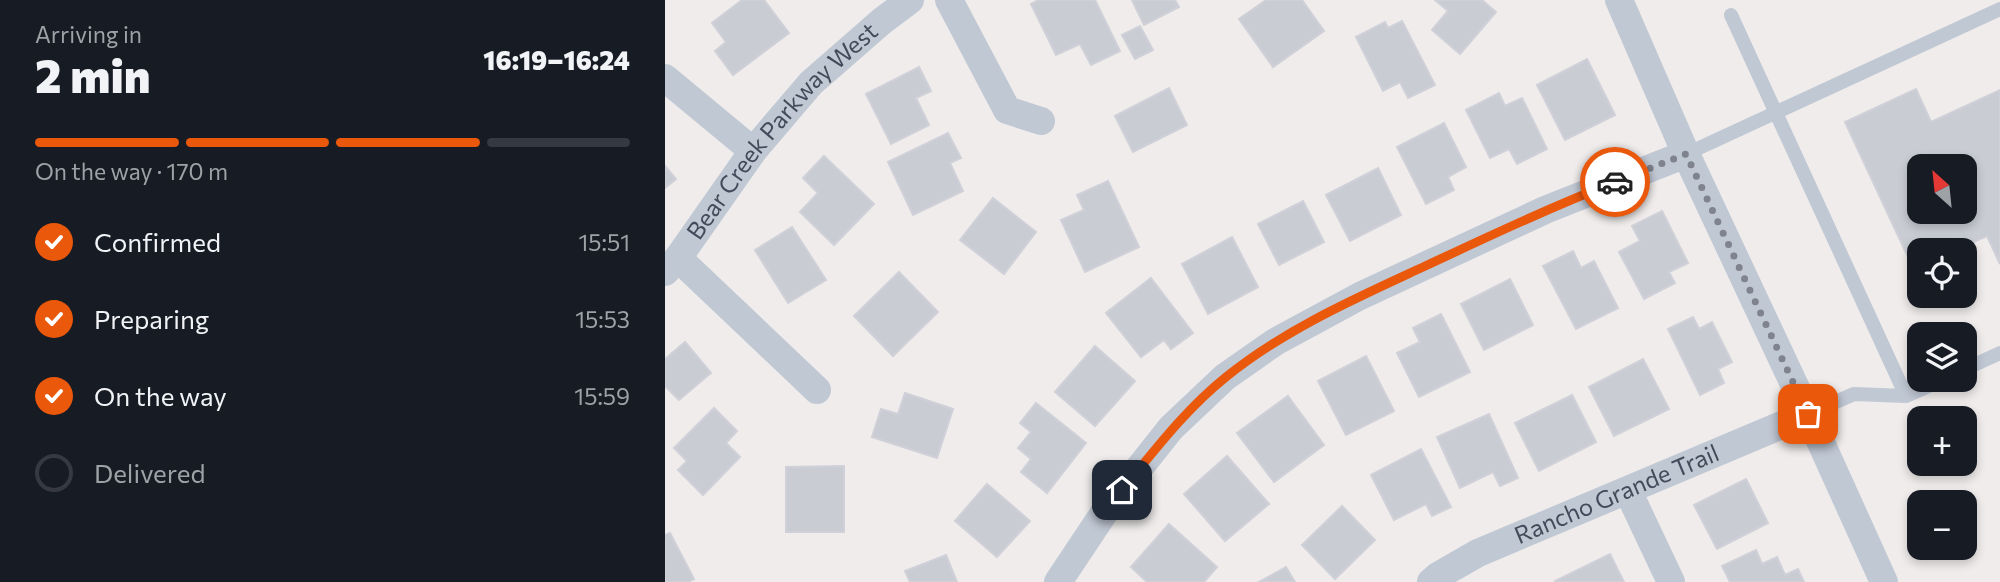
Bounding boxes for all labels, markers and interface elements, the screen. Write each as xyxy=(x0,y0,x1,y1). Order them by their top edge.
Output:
street label: Bear Creek Parkway West xyxy=(680,16,883,244)
text: Arriving in xyxy=(35,20,142,48)
text: 16:19–16:24 xyxy=(483,44,630,75)
text: 2 min xyxy=(35,46,151,102)
courier xyxy=(1580,147,1650,217)
north arrow xyxy=(1907,154,1977,224)
map controls xyxy=(1907,154,1977,560)
text: On the way · 170 m xyxy=(35,157,228,185)
icon: car xyxy=(1596,163,1634,201)
icon: check xyxy=(35,223,73,261)
text: Confirmed xyxy=(94,226,221,257)
text: 15:51 xyxy=(578,228,630,256)
button: locate xyxy=(1907,238,1977,308)
icon: check xyxy=(35,300,73,338)
text: Preparing xyxy=(94,303,209,334)
text: 15:53 xyxy=(575,305,630,333)
button: layers xyxy=(1907,322,1977,392)
icon: check xyxy=(35,377,73,415)
text: On the way xyxy=(94,380,227,411)
text: 15:59 xyxy=(574,382,630,410)
pin xyxy=(1778,384,1838,444)
icon: bag xyxy=(1789,395,1827,433)
button: + xyxy=(1907,406,1977,476)
street label: Rancho Grande Trail xyxy=(1510,437,1723,549)
text: Delivered xyxy=(94,457,205,488)
pin xyxy=(1092,460,1152,520)
icon: home xyxy=(1103,471,1141,509)
button: − xyxy=(1907,490,1977,560)

